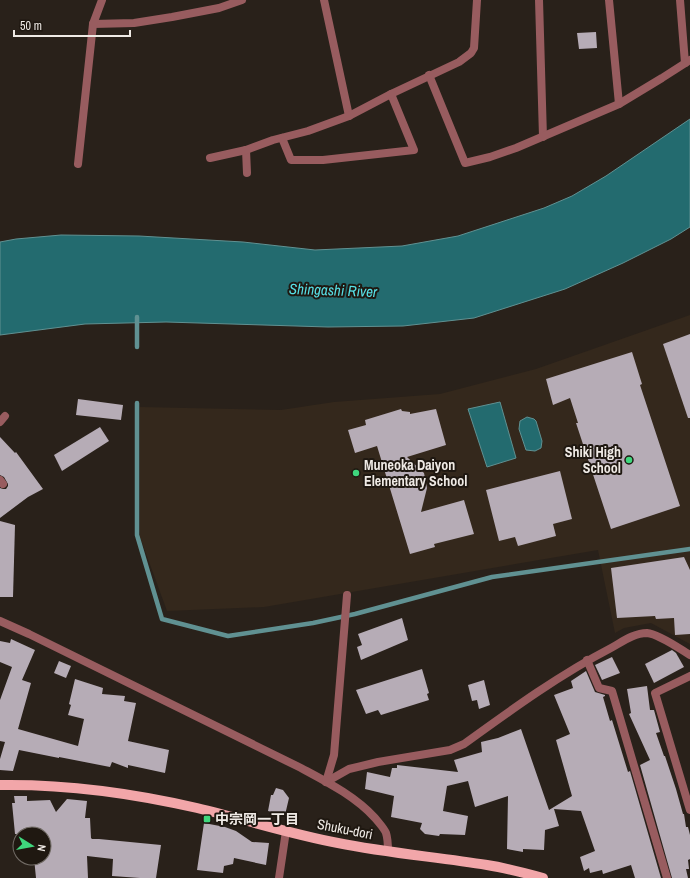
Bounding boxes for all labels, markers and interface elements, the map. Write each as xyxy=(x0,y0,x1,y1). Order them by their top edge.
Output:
scale bar xyxy=(14,12,130,38)
text: 50 m xyxy=(20,18,42,34)
water label: Shingashi River xyxy=(289,278,378,302)
place label: Shiki High School xyxy=(565,443,621,477)
marker: Shiki High School xyxy=(624,455,634,465)
place label: Muneoka Daiyon Elementary School xyxy=(364,456,467,490)
marker: Muneoka Daiyon Elementary School xyxy=(351,468,361,478)
place label: 中宗岡一丁目 xyxy=(215,810,299,828)
marker: 中宗岡一丁目 xyxy=(202,814,212,824)
street label: Shuku-dori xyxy=(316,815,374,843)
north arrow xyxy=(12,826,52,866)
text: N xyxy=(34,843,49,852)

